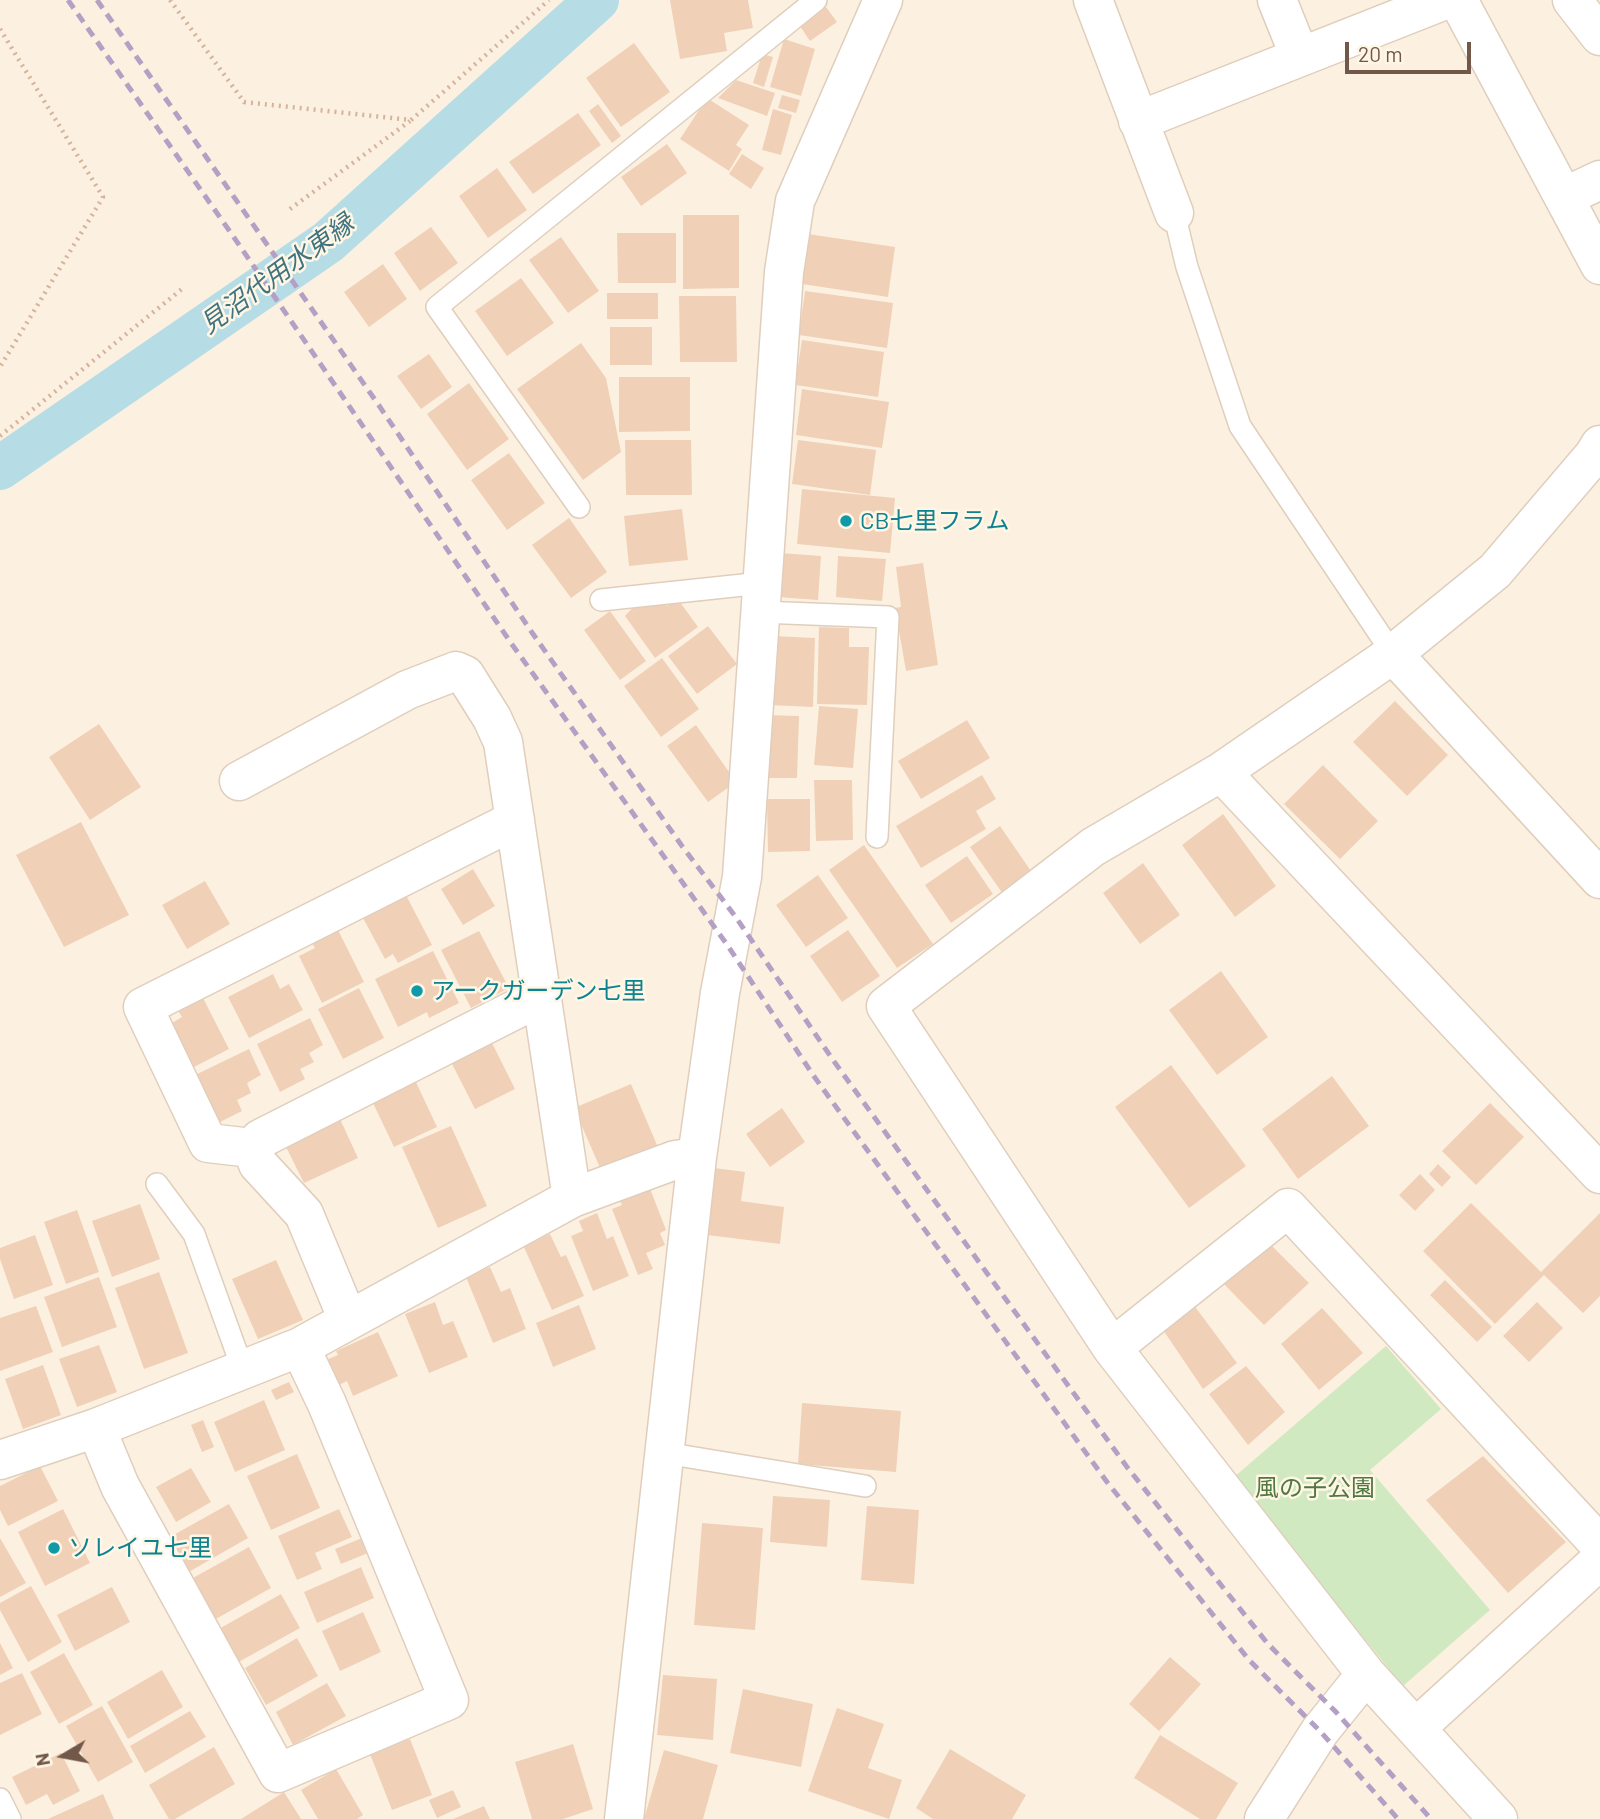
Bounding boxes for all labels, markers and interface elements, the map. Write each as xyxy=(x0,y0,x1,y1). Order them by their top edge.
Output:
scale bar xyxy=(1348,28,1474,72)
text: 20 m xyxy=(1358,41,1403,66)
water label: 見沼代用水東縁 xyxy=(194,208,360,340)
place label: CB七里フラム xyxy=(860,507,1010,535)
marker: CB七里フラム xyxy=(838,513,854,529)
place label: アークガーデン七里 xyxy=(431,977,646,1005)
marker: アークガーデン七里 xyxy=(409,983,425,999)
park label: 風の子公園 xyxy=(1255,1474,1375,1502)
place label: ソレイユ七里 xyxy=(68,1534,212,1562)
marker: ソレイユ七里 xyxy=(46,1540,62,1556)
north arrow xyxy=(28,1721,98,1791)
text: N xyxy=(29,1752,54,1768)

